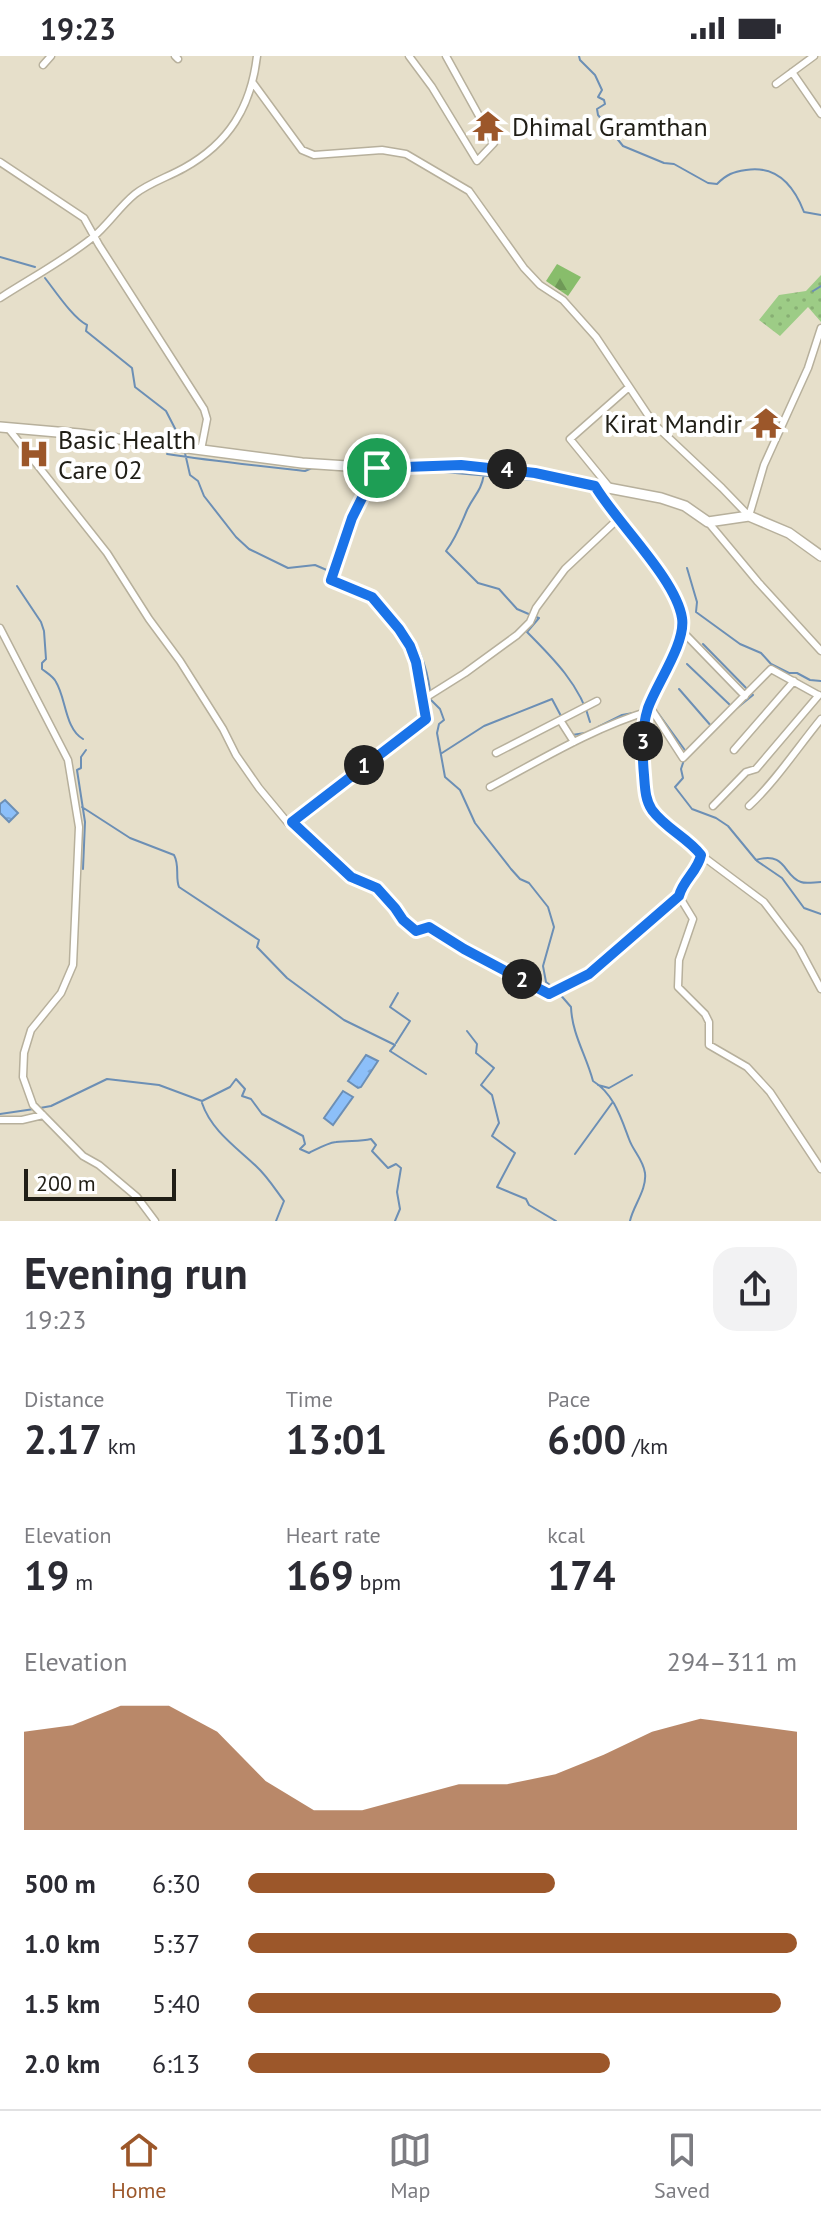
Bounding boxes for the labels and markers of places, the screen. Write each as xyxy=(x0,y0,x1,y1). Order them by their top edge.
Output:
temple icon: Dhimal Gramthan xyxy=(471,109,505,143)
place label: Dhimal Gramthan xyxy=(512,110,708,143)
temple icon: Kirat Mandir xyxy=(749,406,783,440)
place label: Kirat Mandir xyxy=(604,407,742,440)
place label: Basic Health Care 02 xyxy=(58,423,196,486)
pin xyxy=(343,434,411,502)
hospital icon: Basic Health Care 02 xyxy=(17,437,51,471)
pin: 4 xyxy=(487,449,527,489)
pin: 3 xyxy=(623,721,663,761)
pin: 1 xyxy=(344,745,384,785)
pin: 2 xyxy=(502,959,542,999)

